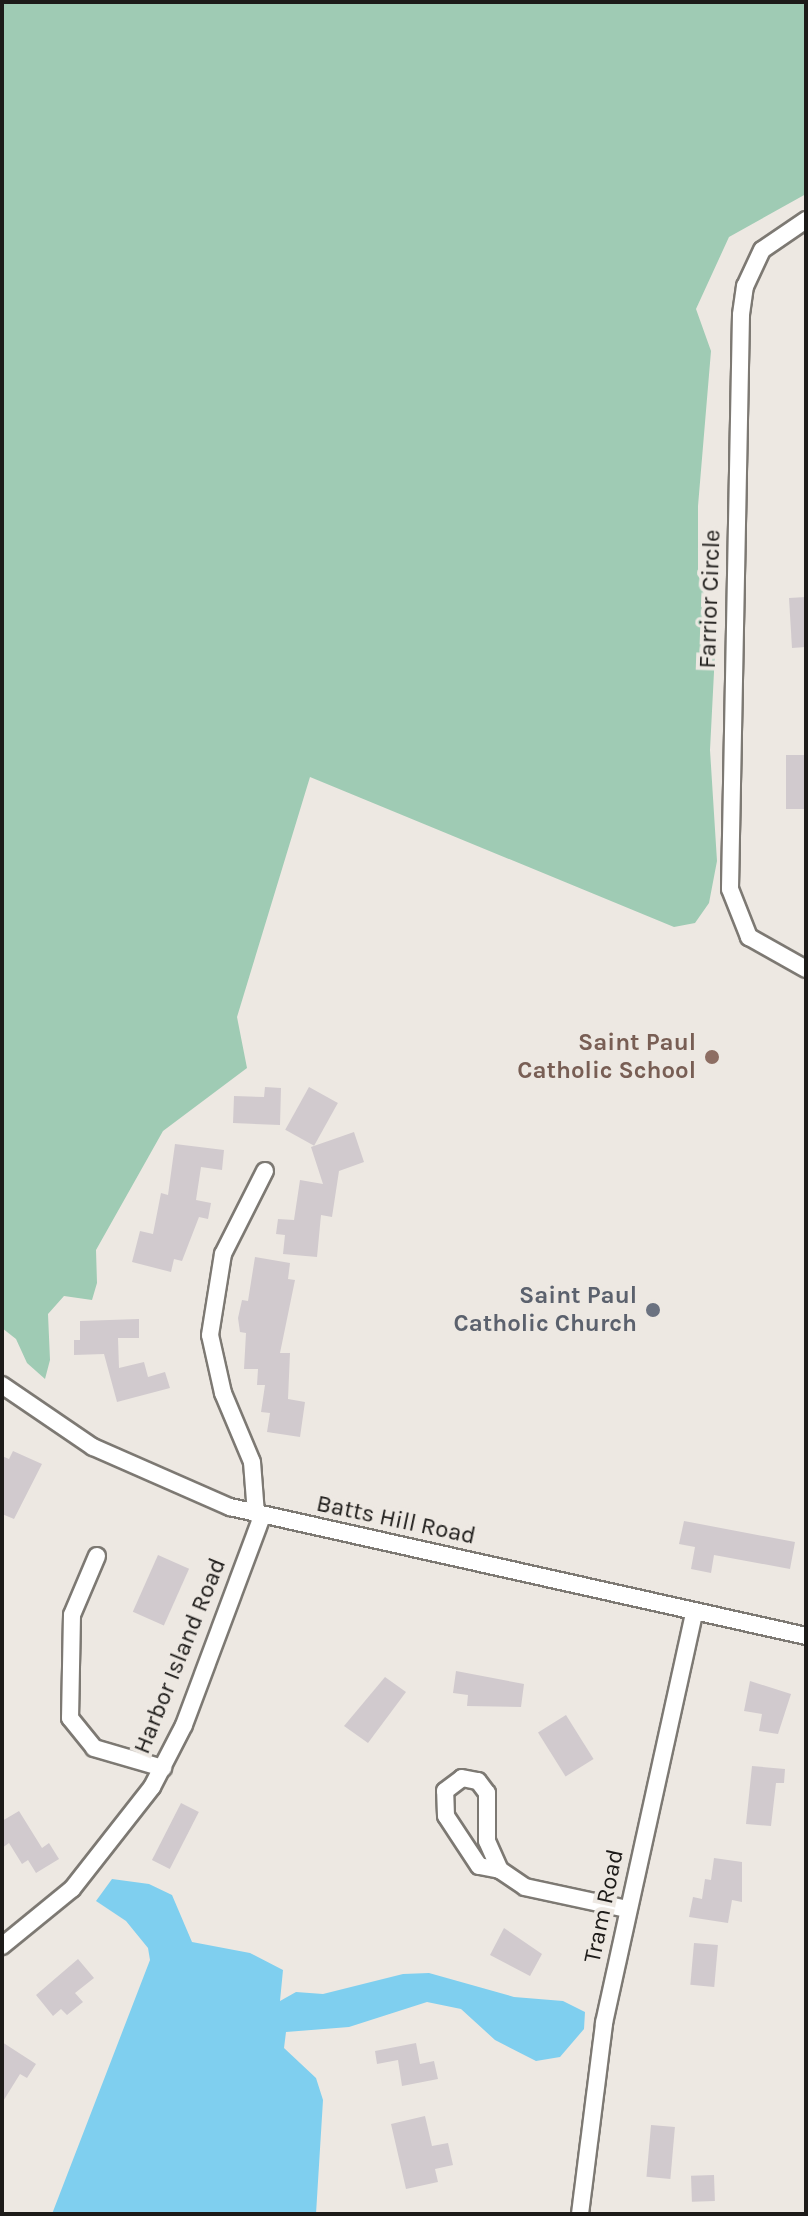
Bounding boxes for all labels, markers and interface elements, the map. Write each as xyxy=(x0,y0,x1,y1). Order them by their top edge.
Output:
street label: Farrior Circle xyxy=(693,529,727,669)
place label: Saint Paul Catholic School xyxy=(517,1029,696,1085)
marker: Saint Paul Catholic School xyxy=(703,1048,721,1066)
place label: Saint Paul Catholic Church xyxy=(454,1282,637,1338)
marker: Saint Paul Catholic Church xyxy=(644,1301,662,1319)
street label: Batts Hill Road xyxy=(314,1489,478,1551)
street label: Harbor Island Road xyxy=(128,1554,232,1758)
street label: Tram Road xyxy=(578,1846,630,1966)

